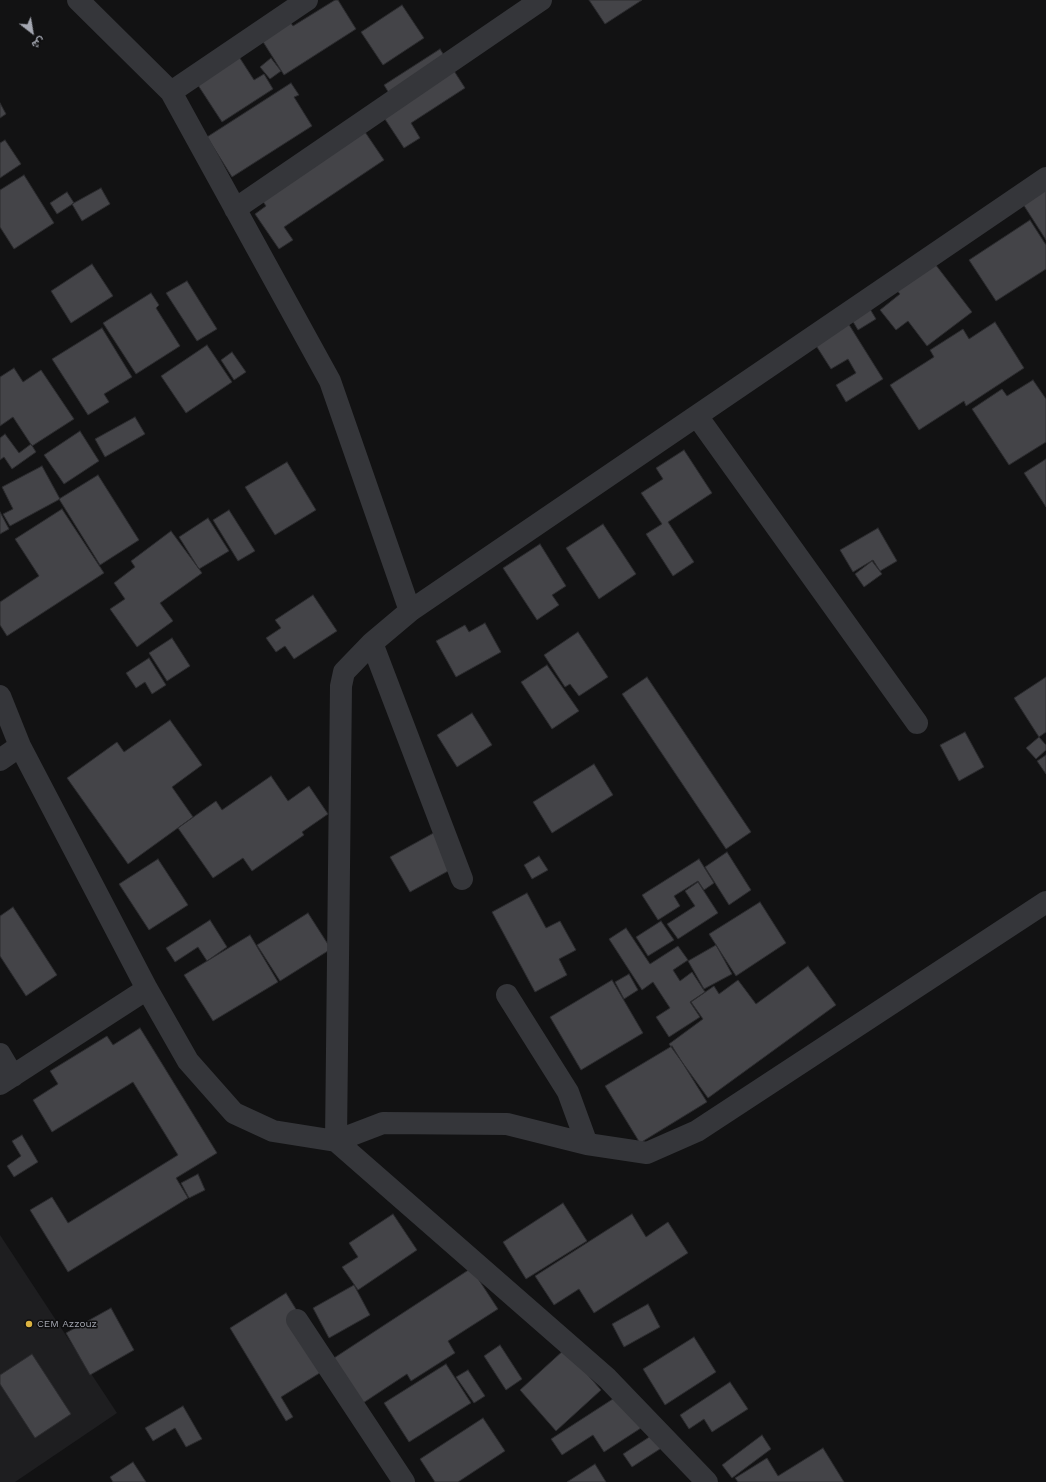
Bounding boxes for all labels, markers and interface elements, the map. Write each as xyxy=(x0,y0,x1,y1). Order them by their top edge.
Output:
north arrow xyxy=(12,12,52,52)
text: ش xyxy=(29,34,47,52)
place label: CEM Azzouz xyxy=(37,1318,97,1330)
marker: CEM Azzouz xyxy=(24,1319,34,1329)

